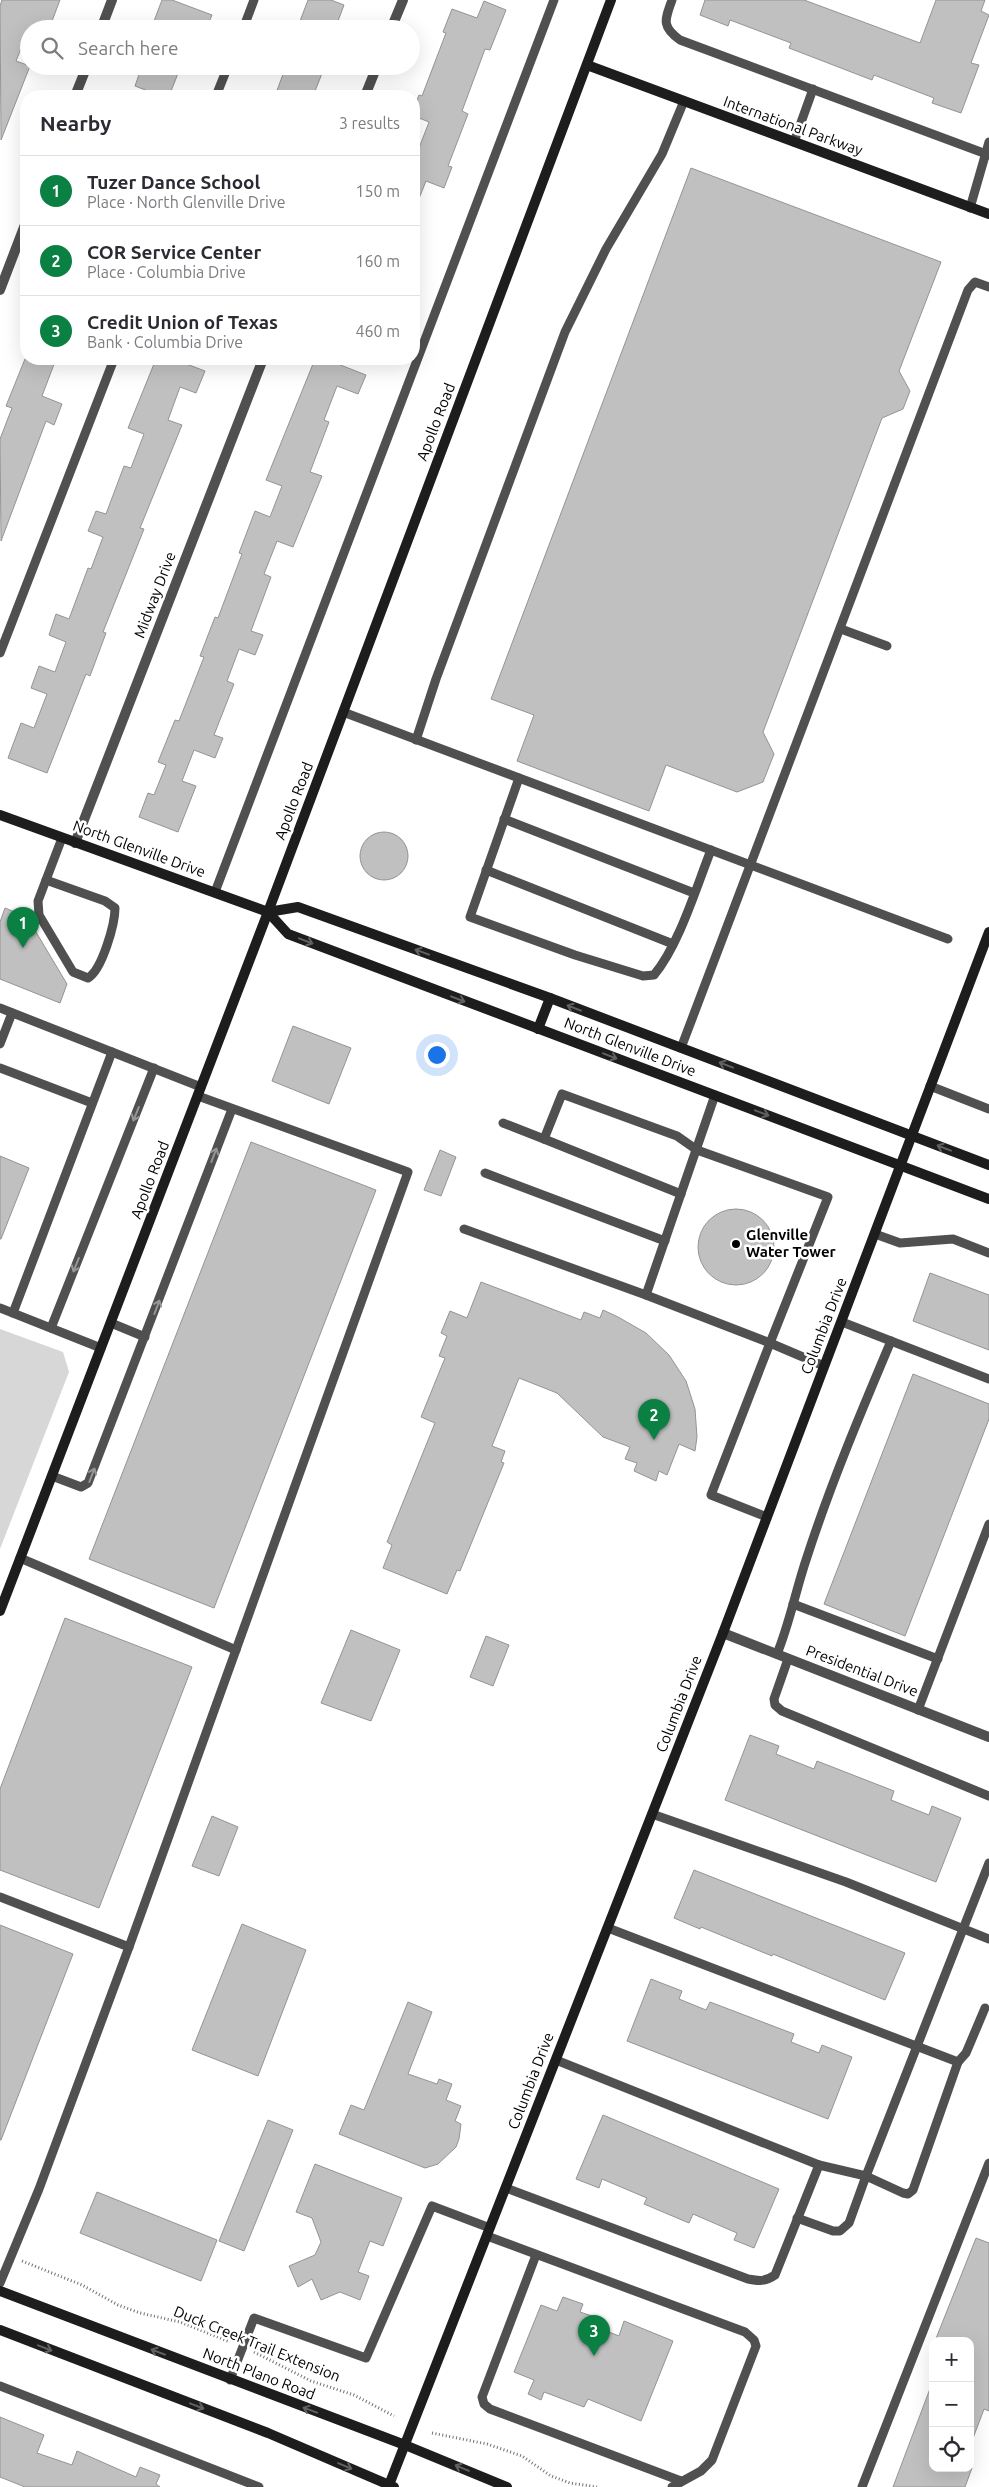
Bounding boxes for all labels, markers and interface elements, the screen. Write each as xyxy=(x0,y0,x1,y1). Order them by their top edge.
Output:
search box xyxy=(20,20,420,75)
icon: search xyxy=(38,34,66,62)
text: Search here xyxy=(78,37,178,59)
street label: International Parkway xyxy=(721,92,865,159)
text: Nearby xyxy=(40,111,111,135)
text: 3 results xyxy=(339,114,400,132)
text: Tuzer Dance School xyxy=(87,171,260,193)
text: 1 xyxy=(51,182,61,200)
text: 150 m xyxy=(355,182,400,200)
text: Place · North Glenville Drive xyxy=(87,193,286,211)
text: COR Service Center xyxy=(87,241,261,263)
text: 2 xyxy=(51,252,61,270)
text: 160 m xyxy=(355,252,400,270)
text: Place · Columbia Drive xyxy=(87,263,246,281)
text: Credit Union of Texas xyxy=(87,311,278,333)
text: 3 xyxy=(51,322,61,340)
text: 460 m xyxy=(355,322,400,340)
text: Bank · Columbia Drive xyxy=(87,333,243,351)
street label: Apollo Road xyxy=(413,381,458,463)
street label: Midway Drive xyxy=(130,549,179,640)
street label: Apollo Road xyxy=(271,760,316,842)
street label: North Glenville Drive xyxy=(71,817,208,880)
pin: 1 xyxy=(7,907,39,948)
one-way arrow xyxy=(298,937,313,946)
one-way arrow xyxy=(414,947,430,956)
one-way arrow xyxy=(450,994,465,1004)
one-way arrow xyxy=(567,1003,582,1012)
street label: North Glenville Drive xyxy=(562,1014,698,1080)
your location xyxy=(424,1042,450,1068)
one-way arrow xyxy=(602,1052,617,1061)
one-way arrow xyxy=(719,1060,734,1069)
one-way arrow xyxy=(131,1105,140,1121)
one-way arrow xyxy=(754,1109,769,1118)
street label: Apollo Road xyxy=(127,1139,172,1221)
one-way arrow xyxy=(936,1142,951,1151)
one-way arrow xyxy=(210,1148,219,1163)
place label: Glenville Water Tower xyxy=(746,1226,837,1260)
marker: Glenville Water Tower xyxy=(730,1238,742,1250)
one-way arrow xyxy=(71,1256,80,1272)
street label: Columbia Drive xyxy=(797,1275,850,1377)
one-way arrow xyxy=(153,1300,162,1315)
pin: 2 xyxy=(638,1399,670,1440)
one-way arrow xyxy=(88,1468,97,1483)
street label: Presidential Drive xyxy=(804,1641,921,1700)
street label: Columbia Drive xyxy=(652,1653,705,1755)
street label: Columbia Drive xyxy=(504,2030,557,2132)
street label: Duck Creek Trail Extension xyxy=(171,2302,343,2385)
pin: 3 xyxy=(578,2315,610,2356)
map controls xyxy=(929,2337,974,2472)
button: + xyxy=(929,2337,974,2382)
one-way arrow xyxy=(37,2344,53,2353)
street label: North Plano Road xyxy=(201,2344,318,2403)
one-way arrow xyxy=(151,2347,167,2356)
button: − xyxy=(929,2382,974,2427)
one-way arrow xyxy=(189,2402,204,2412)
one-way arrow xyxy=(303,2405,319,2414)
button: locate xyxy=(929,2427,974,2472)
one-way arrow xyxy=(337,2462,352,2471)
one-way arrow xyxy=(455,2463,470,2473)

